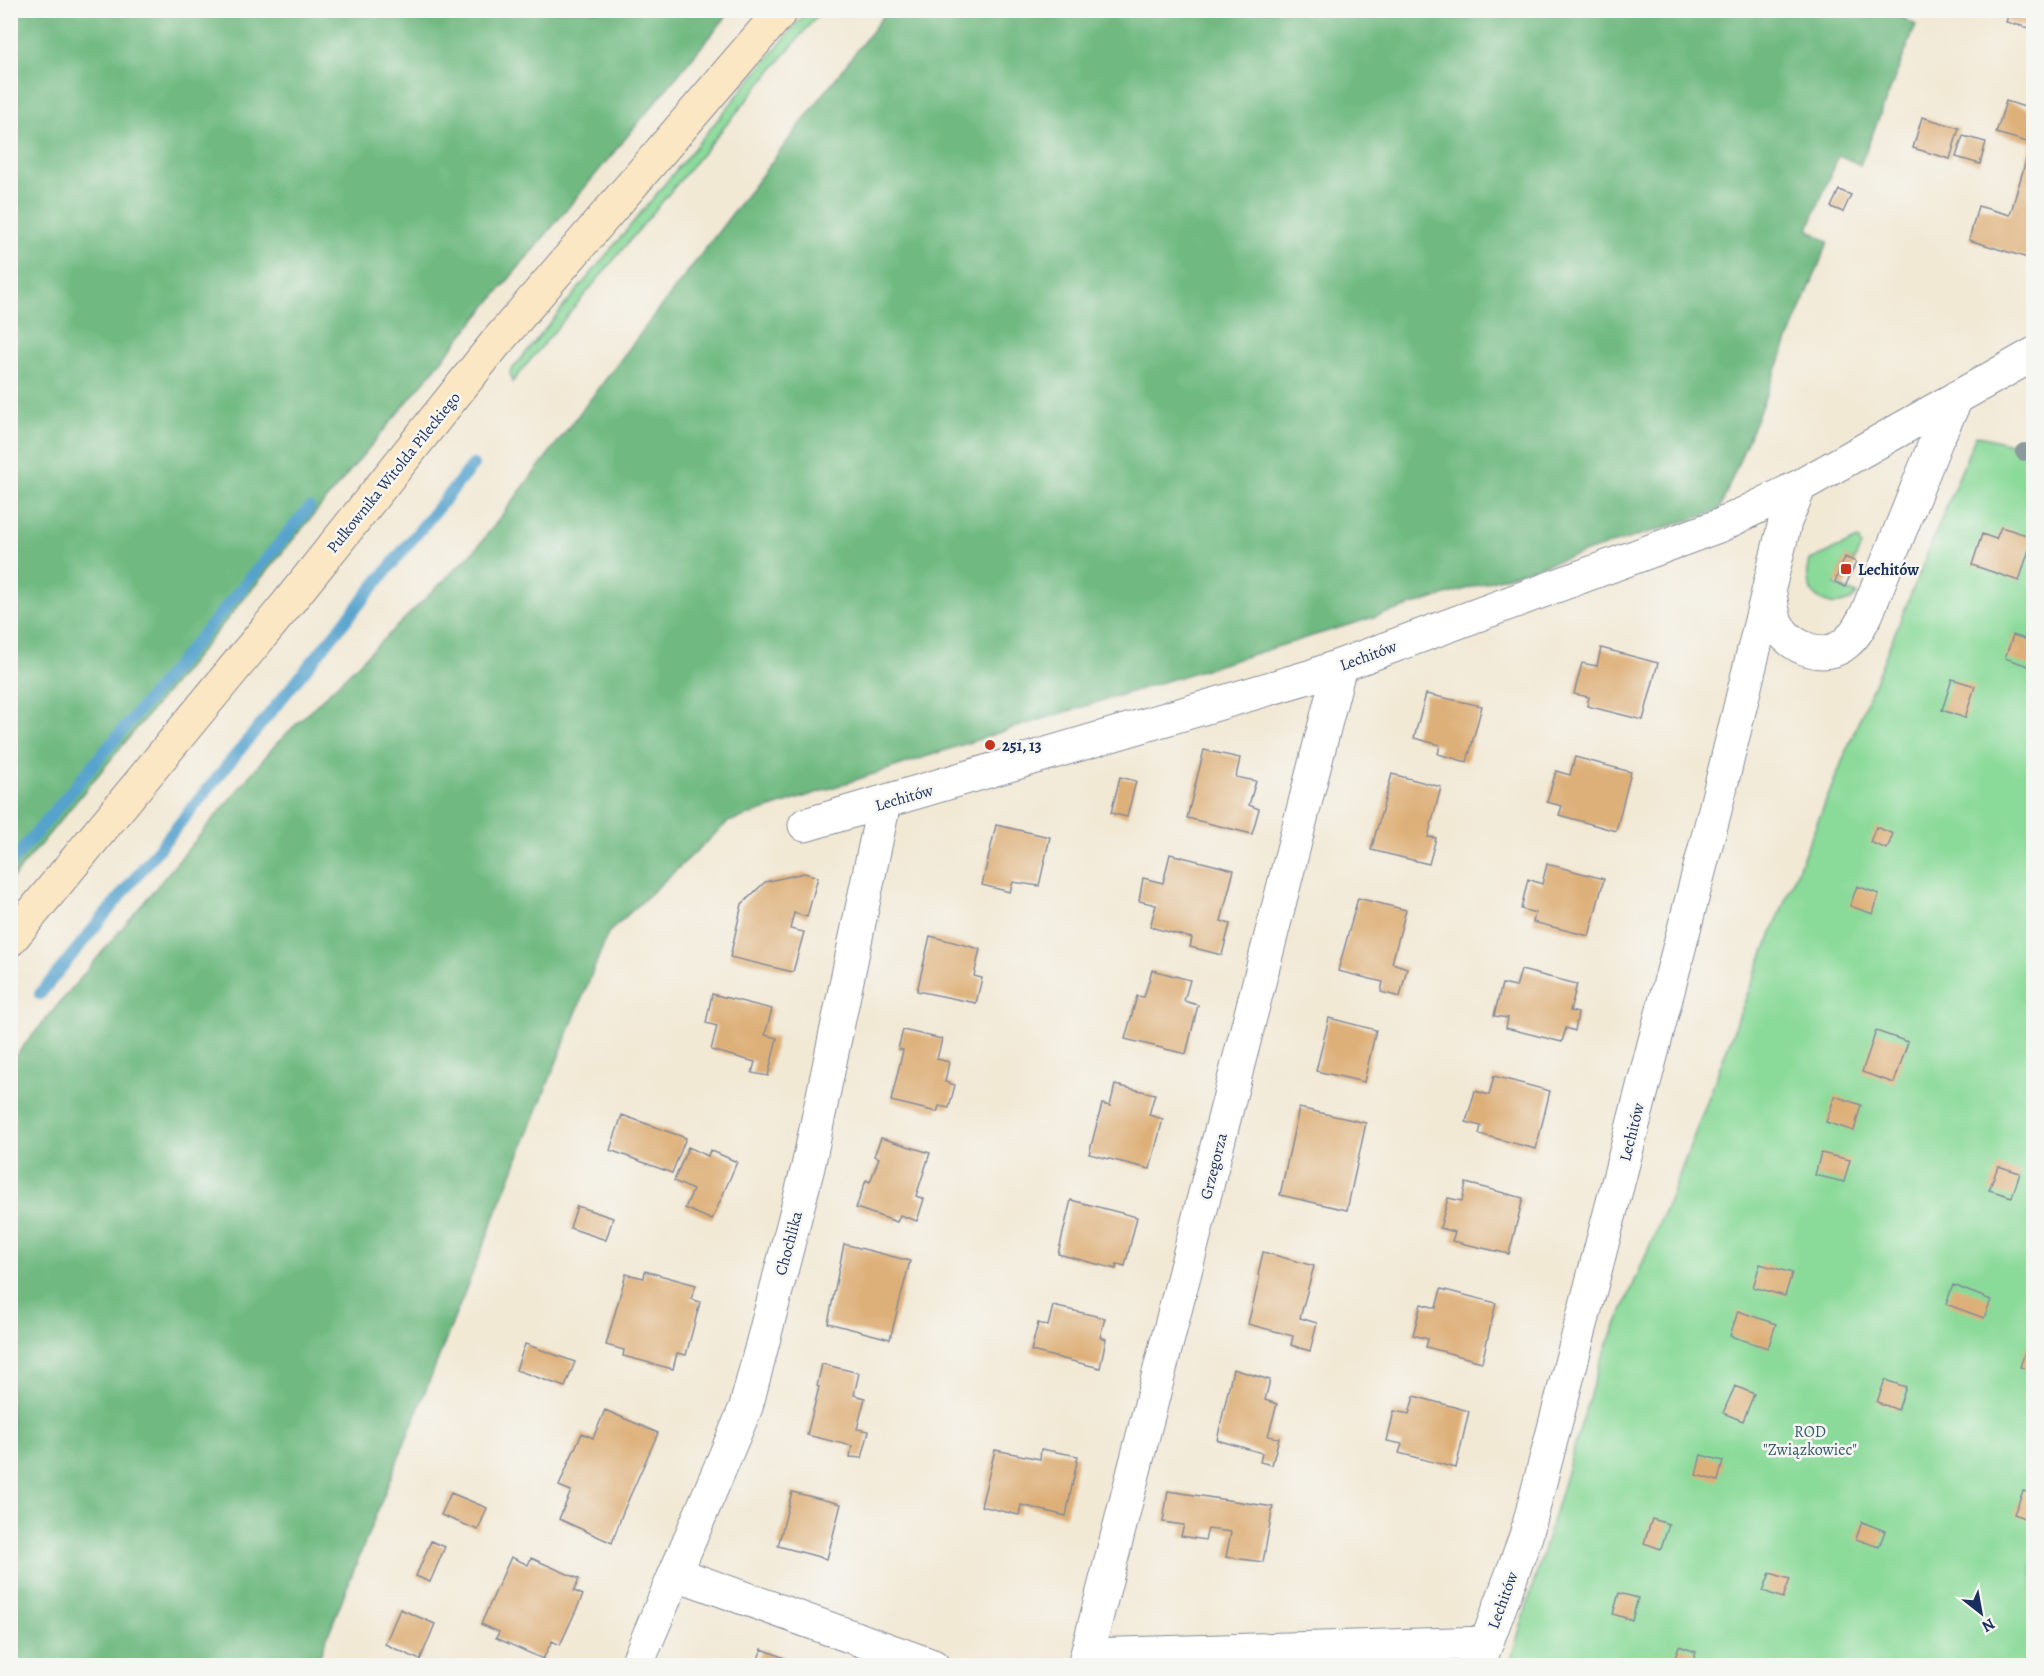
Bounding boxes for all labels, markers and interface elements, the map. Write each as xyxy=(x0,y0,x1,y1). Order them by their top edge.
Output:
street label: Pułkownika Witolda Pileckiego xyxy=(322,387,466,558)
place label: Lechitów xyxy=(1858,559,1919,581)
marker: Lechitów xyxy=(1839,562,1853,576)
street label: Lechitów xyxy=(1337,635,1401,676)
place label: 251, 13 xyxy=(1002,735,1042,757)
marker: 251, 13 xyxy=(983,738,997,752)
street label: Lechitów xyxy=(873,779,937,817)
street label: Lechitów xyxy=(1614,1100,1650,1164)
street label: Grzegorza xyxy=(1195,1130,1233,1202)
street label: Chochlika xyxy=(770,1208,808,1278)
park label: ROD "Związkowiec" xyxy=(1763,1421,1857,1461)
street label: Lechitów xyxy=(1482,1568,1524,1632)
north arrow xyxy=(1951,1583,2011,1643)
text: N xyxy=(1977,1613,1999,1638)

